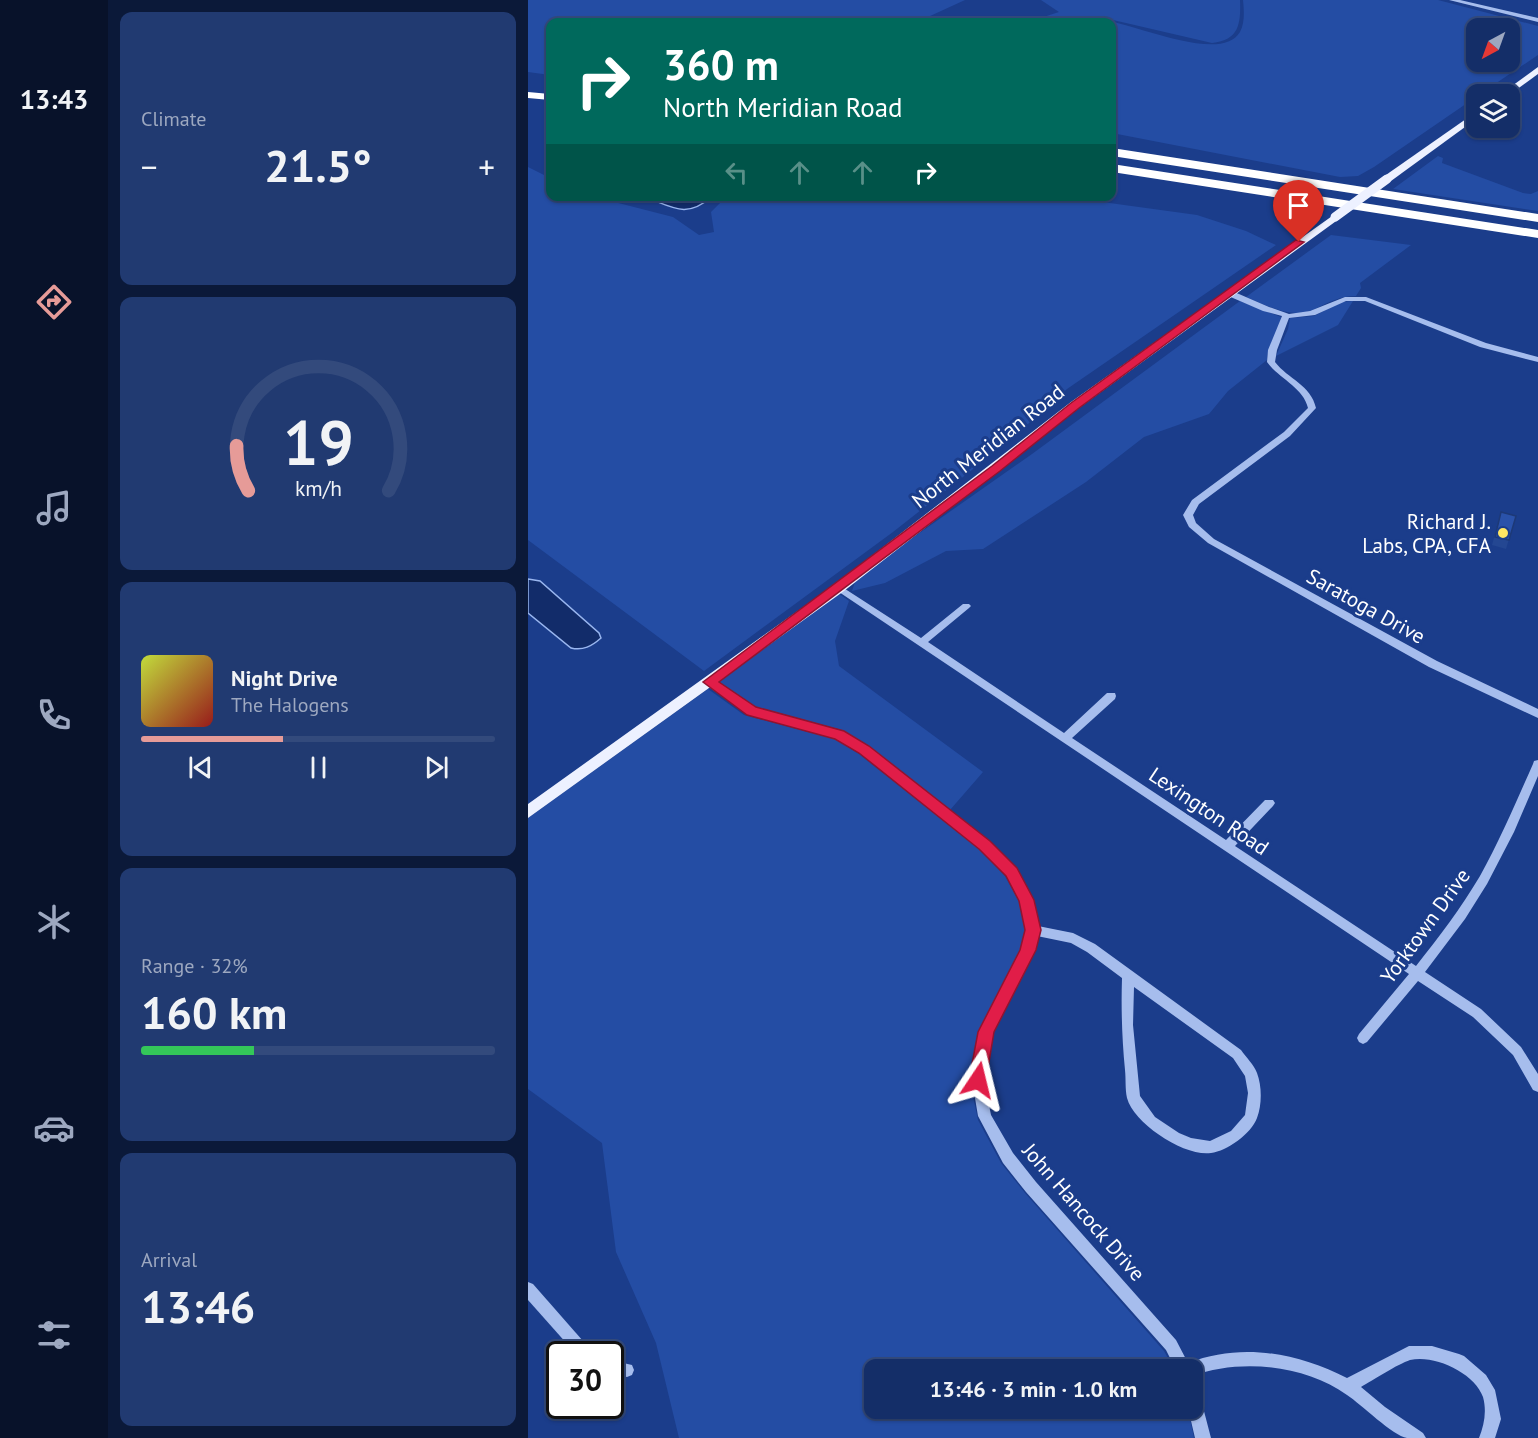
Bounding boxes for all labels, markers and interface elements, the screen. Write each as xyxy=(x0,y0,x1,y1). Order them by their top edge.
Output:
north arrow xyxy=(1466,18,1520,72)
map controls xyxy=(1466,18,1520,138)
text: 360 m xyxy=(663,37,779,92)
icon: right xyxy=(564,42,642,120)
text: 13:43 xyxy=(20,82,88,116)
button: layers xyxy=(1466,84,1520,138)
text: North Meridian Road xyxy=(663,90,903,124)
text: Climate xyxy=(141,106,207,132)
text: 21.5° xyxy=(264,136,372,194)
text: − xyxy=(141,145,158,188)
text: + xyxy=(478,145,495,188)
icon: left xyxy=(720,156,753,189)
icon: ahead xyxy=(783,156,816,189)
icon: ahead xyxy=(846,156,879,189)
icon: right xyxy=(909,156,942,189)
pin xyxy=(1273,180,1324,242)
icon: arrive xyxy=(1282,189,1315,222)
icon: directions xyxy=(33,281,75,323)
street label: North Meridian Road xyxy=(906,378,1070,514)
text: 19 xyxy=(283,401,353,482)
text: km/h xyxy=(294,474,341,502)
icon: music xyxy=(33,487,75,529)
place label: Richard J. Labs, CPA, CFA xyxy=(1362,508,1492,559)
marker: Richard J. Labs, CPA, CFA xyxy=(1496,526,1510,540)
street label: Saratoga Drive xyxy=(1302,562,1430,650)
text: Night Drive xyxy=(231,664,338,692)
text: The Halogens xyxy=(231,692,349,718)
icon: phone xyxy=(33,694,75,736)
icon: previous xyxy=(184,751,217,784)
icon: pause xyxy=(302,751,335,784)
icon: next xyxy=(420,751,453,784)
street label: Lexington Road xyxy=(1144,761,1274,861)
street label: Yorktown Drive xyxy=(1374,863,1476,989)
icon: climate xyxy=(33,901,75,943)
text: Range · 32% xyxy=(141,953,248,979)
text: 160 km xyxy=(141,983,287,1041)
position arrow xyxy=(946,1048,1010,1112)
icon: car xyxy=(33,1107,75,1149)
street label: John Hancock Drive xyxy=(1016,1137,1151,1286)
text: Arrival xyxy=(141,1247,197,1273)
text: 13:46 xyxy=(141,1277,255,1335)
icon: filters xyxy=(33,1314,75,1356)
speed limit sign: 30 xyxy=(546,1341,624,1419)
text: 13:46 · 3 min · 1.0 km xyxy=(930,1375,1137,1403)

